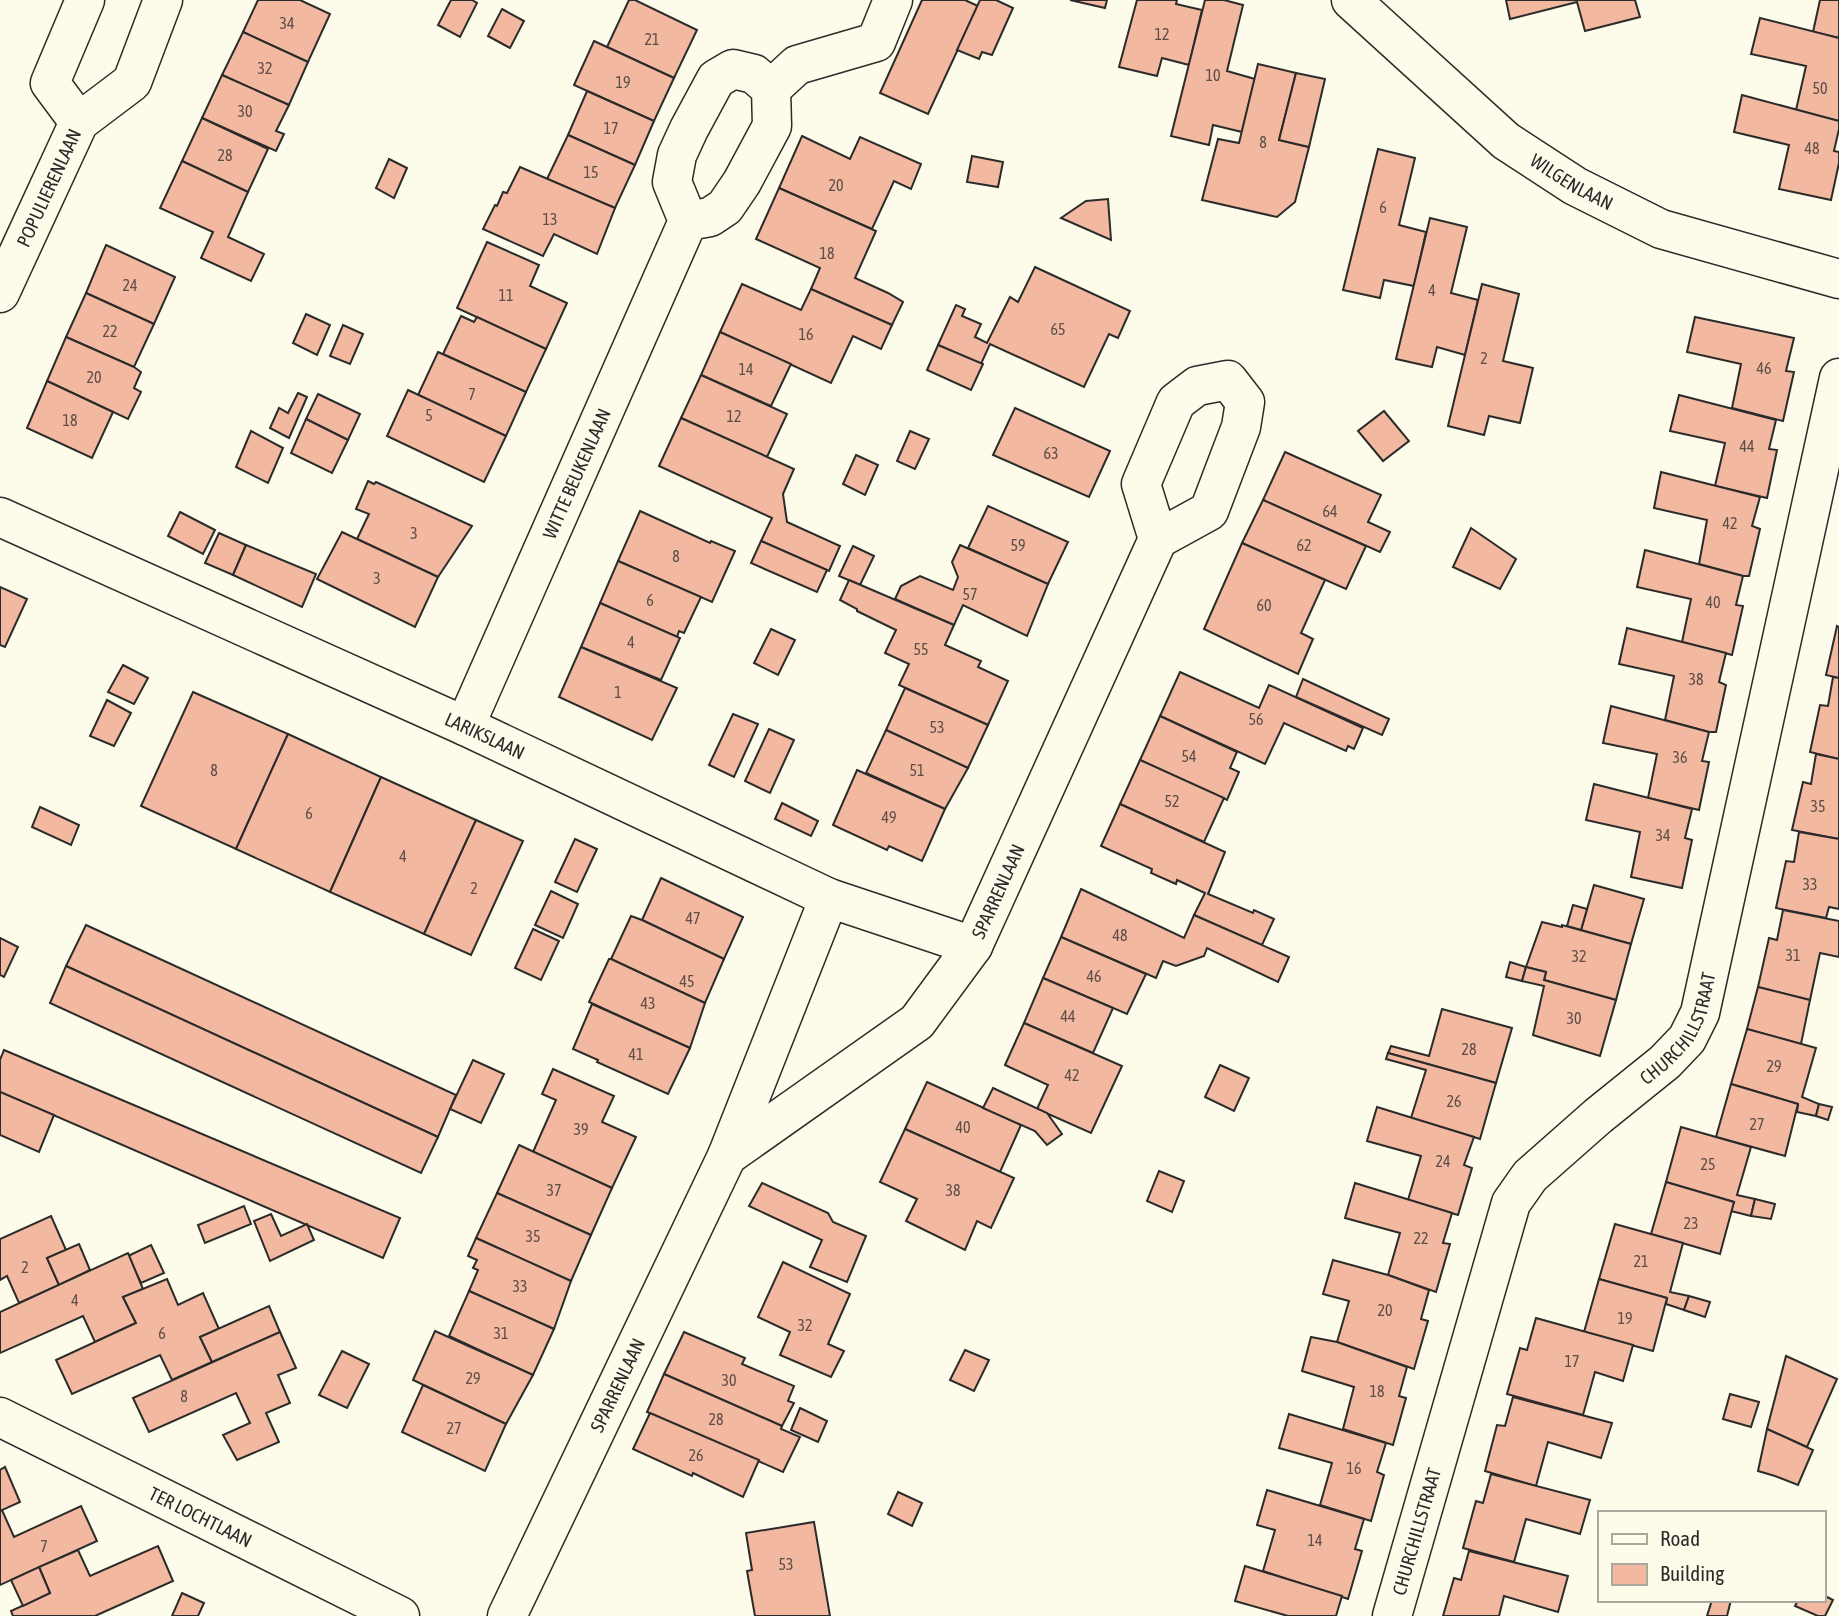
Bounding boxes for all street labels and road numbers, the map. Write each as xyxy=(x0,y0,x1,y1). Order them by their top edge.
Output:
street label: POPULIERENLAAN xyxy=(12,125,85,250)
street label: WILGENLAAN xyxy=(1526,149,1617,214)
street label: WITTE BEUKENLAAN xyxy=(538,405,615,542)
street label: LARIKSLAAN xyxy=(442,708,528,764)
street label: SPARRENLAAN xyxy=(967,841,1029,942)
street label: CHURCHILLSTRAAT xyxy=(1635,970,1720,1089)
street label: SPARRENLAAN xyxy=(586,1335,649,1436)
street label: CHURCHILLSTRAAT xyxy=(1388,1465,1445,1598)
street label: TER LOCHTLAAN xyxy=(146,1482,256,1552)

